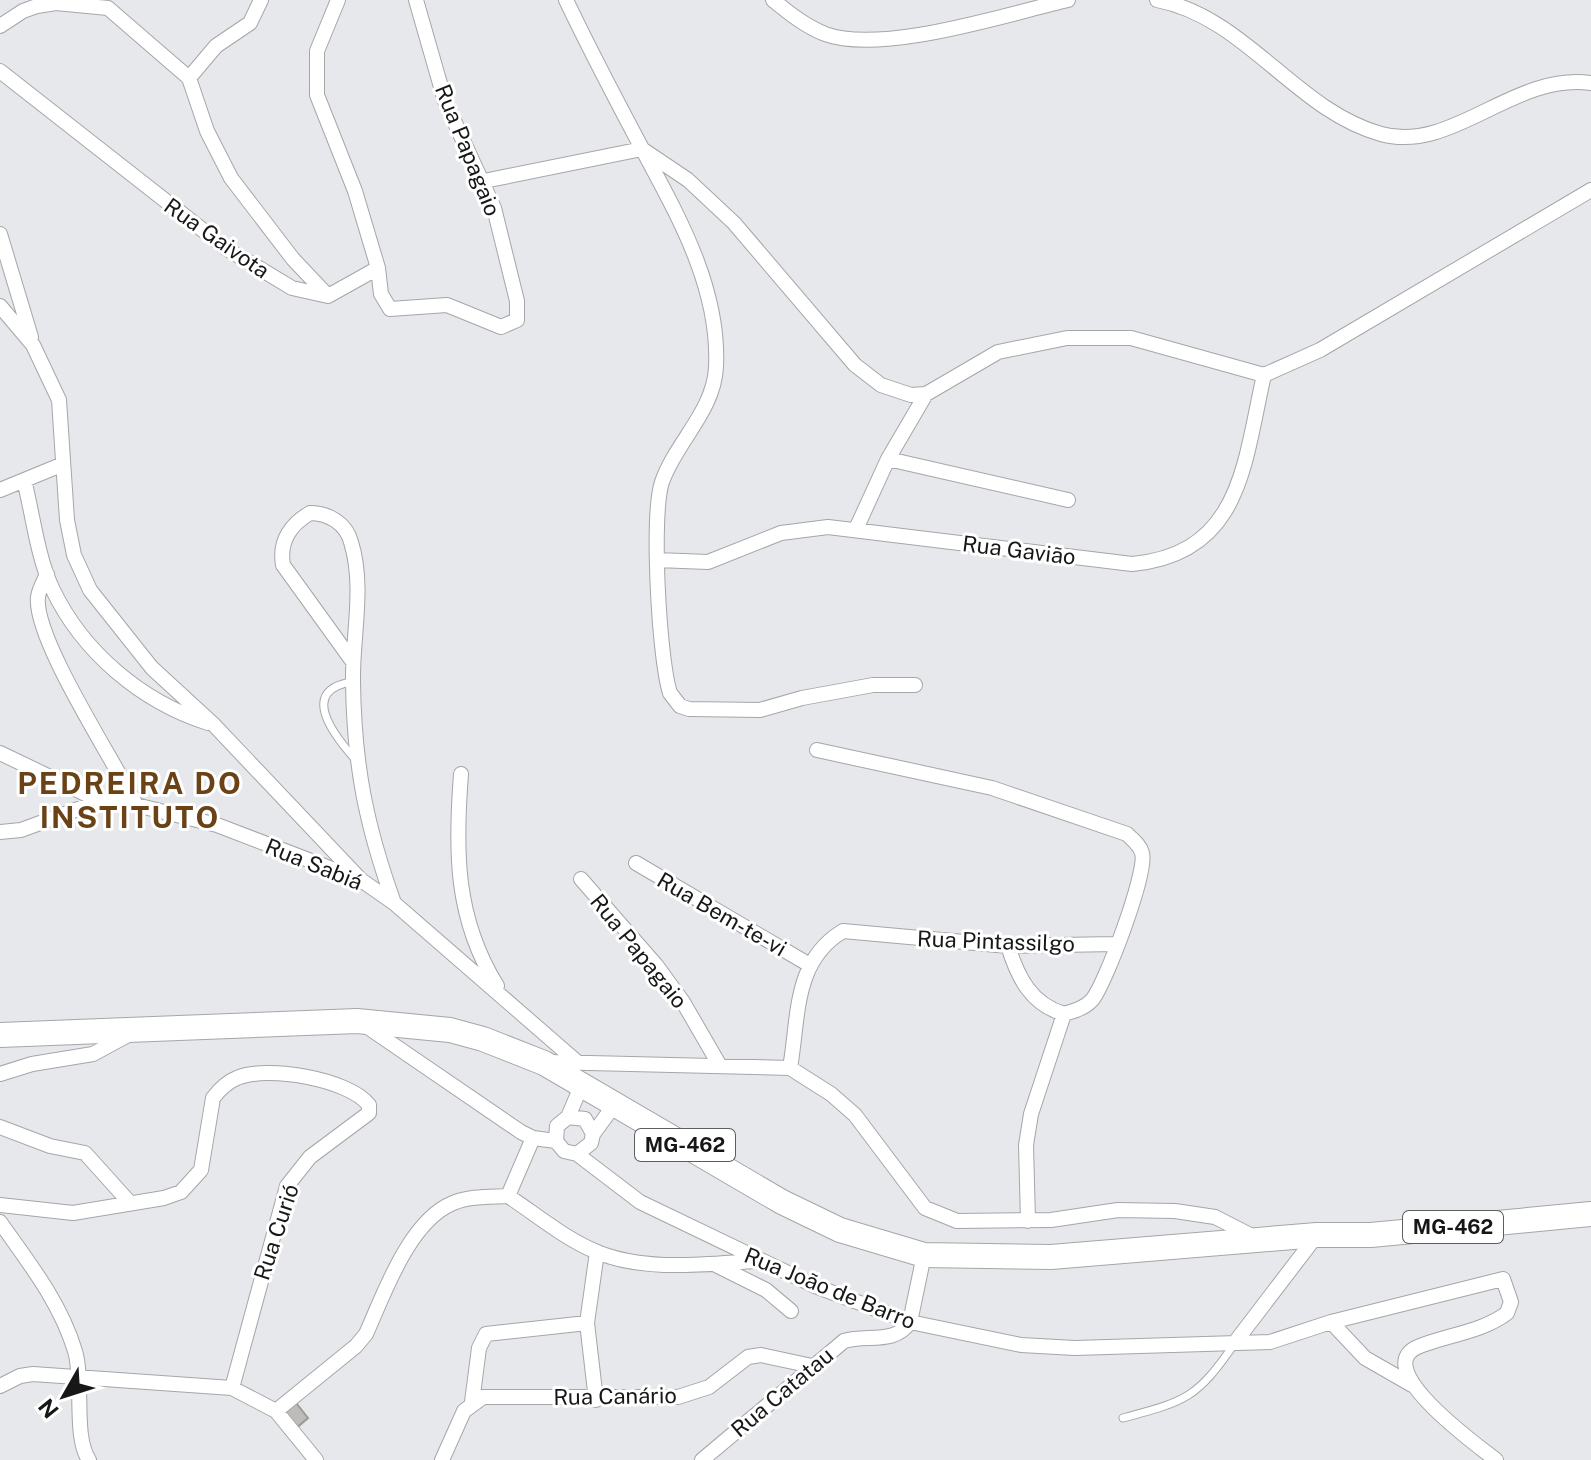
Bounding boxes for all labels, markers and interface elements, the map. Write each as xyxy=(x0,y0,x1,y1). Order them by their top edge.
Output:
street label: Rua Papagaio xyxy=(430,80,506,220)
street label: Rua Gaivota xyxy=(159,192,275,284)
street label: Rua Gavião xyxy=(961,530,1077,570)
district label: PEDREIRA DO INSTITUTO xyxy=(17,765,243,835)
street label: Rua Sabiá xyxy=(262,833,366,895)
street label: Rua Bem-te-vi xyxy=(653,867,791,961)
street label: Rua Papagaio xyxy=(585,889,693,1013)
street label: Rua Pintassilgo xyxy=(917,925,1075,957)
road number: MG-462 xyxy=(635,1129,735,1161)
street label: Rua Curió xyxy=(248,1181,304,1283)
road number: MG-462 xyxy=(1403,1211,1503,1243)
street label: Rua João de Barro xyxy=(741,1242,919,1334)
street label: Rua Catatau xyxy=(726,1342,838,1442)
north arrow xyxy=(24,1356,104,1436)
street label: Rua Canário xyxy=(553,1382,677,1410)
text: N xyxy=(33,1394,64,1423)

